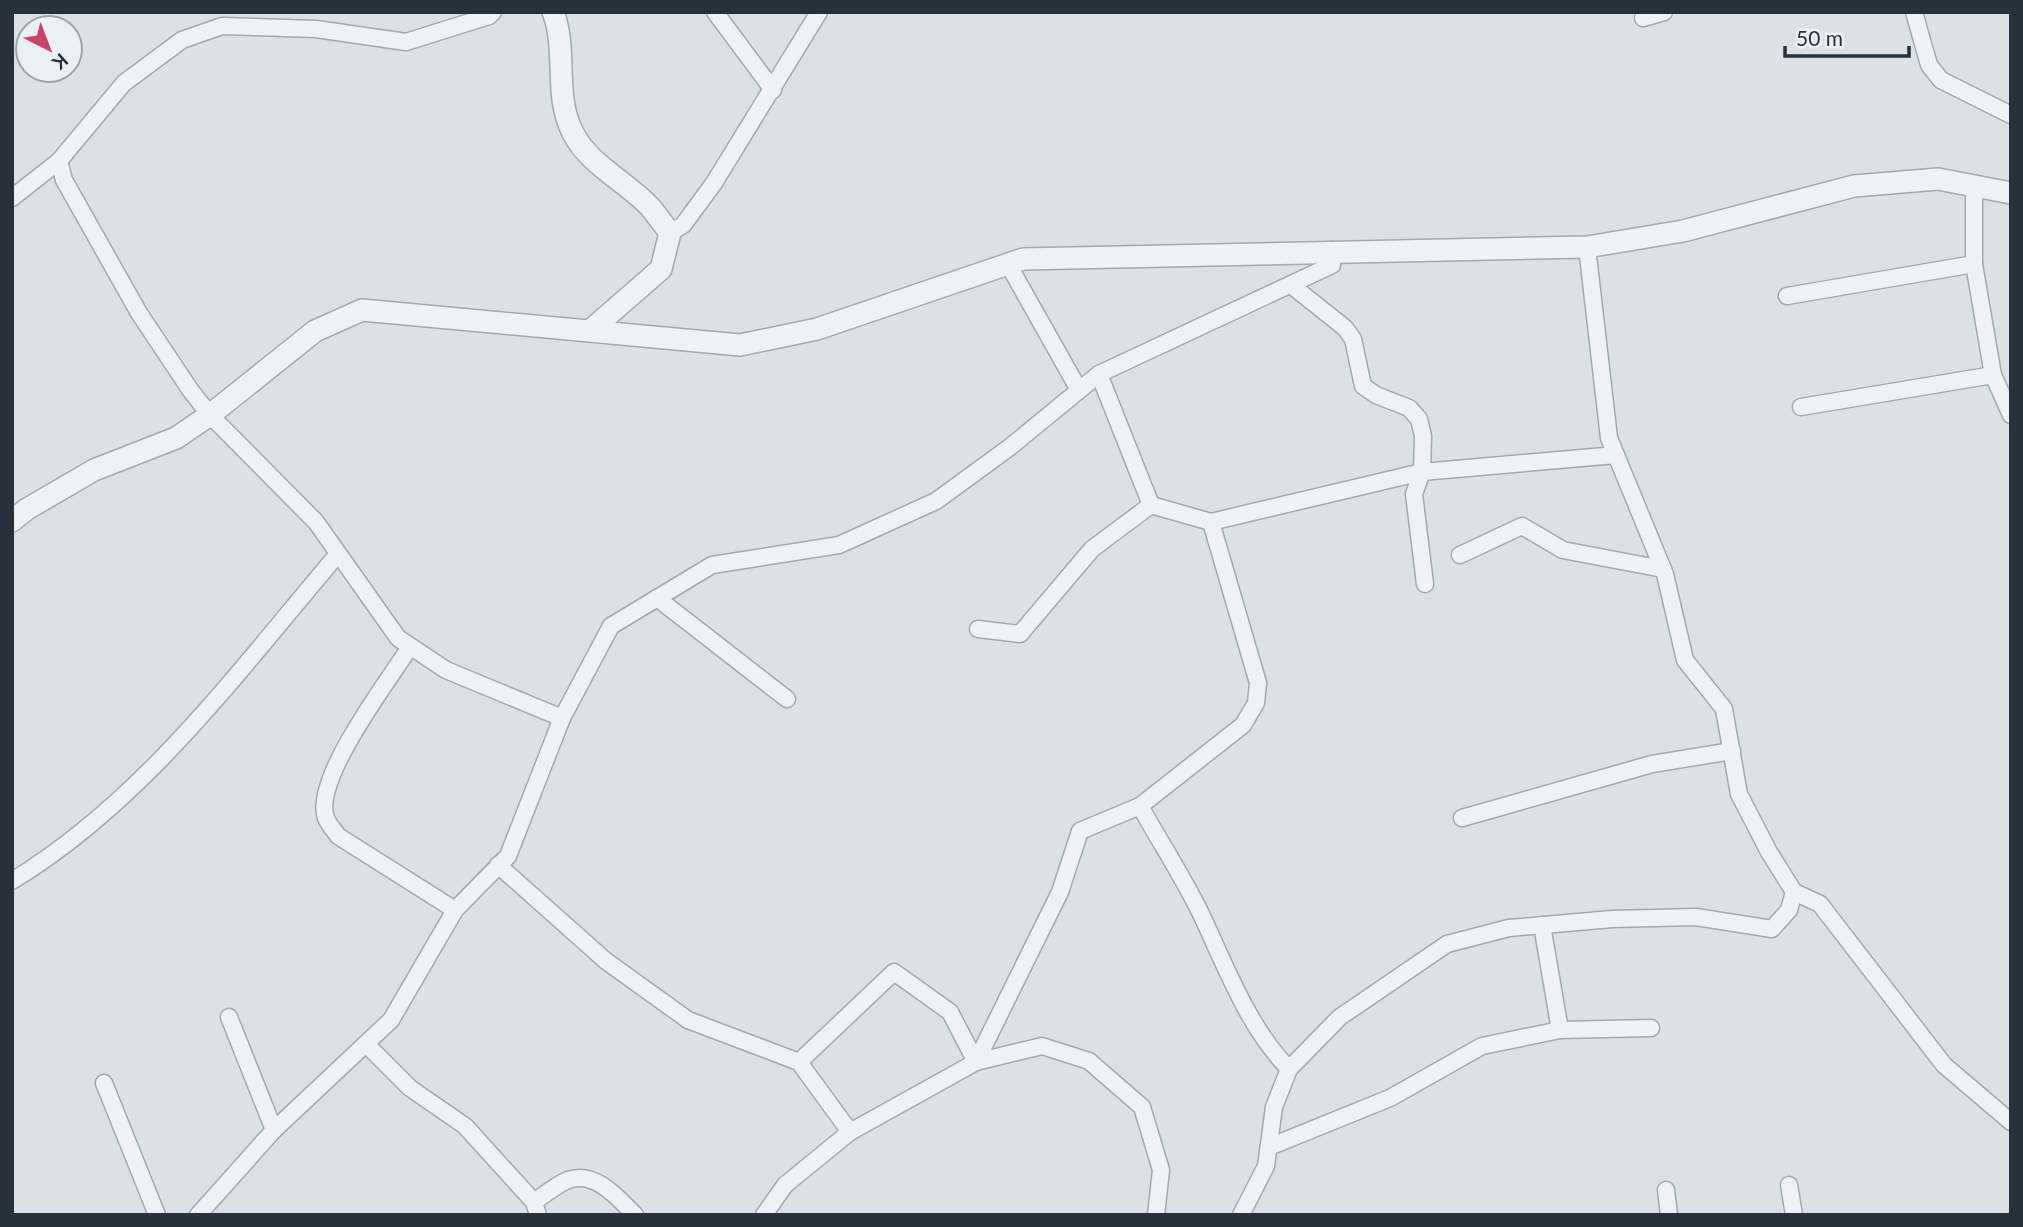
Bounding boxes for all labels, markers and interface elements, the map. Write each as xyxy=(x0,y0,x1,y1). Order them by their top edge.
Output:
north arrow xyxy=(14,14,84,84)
scale bar xyxy=(1785,14,1909,58)
text: 50 m xyxy=(1796,25,1843,50)
text: K xyxy=(47,49,73,76)

